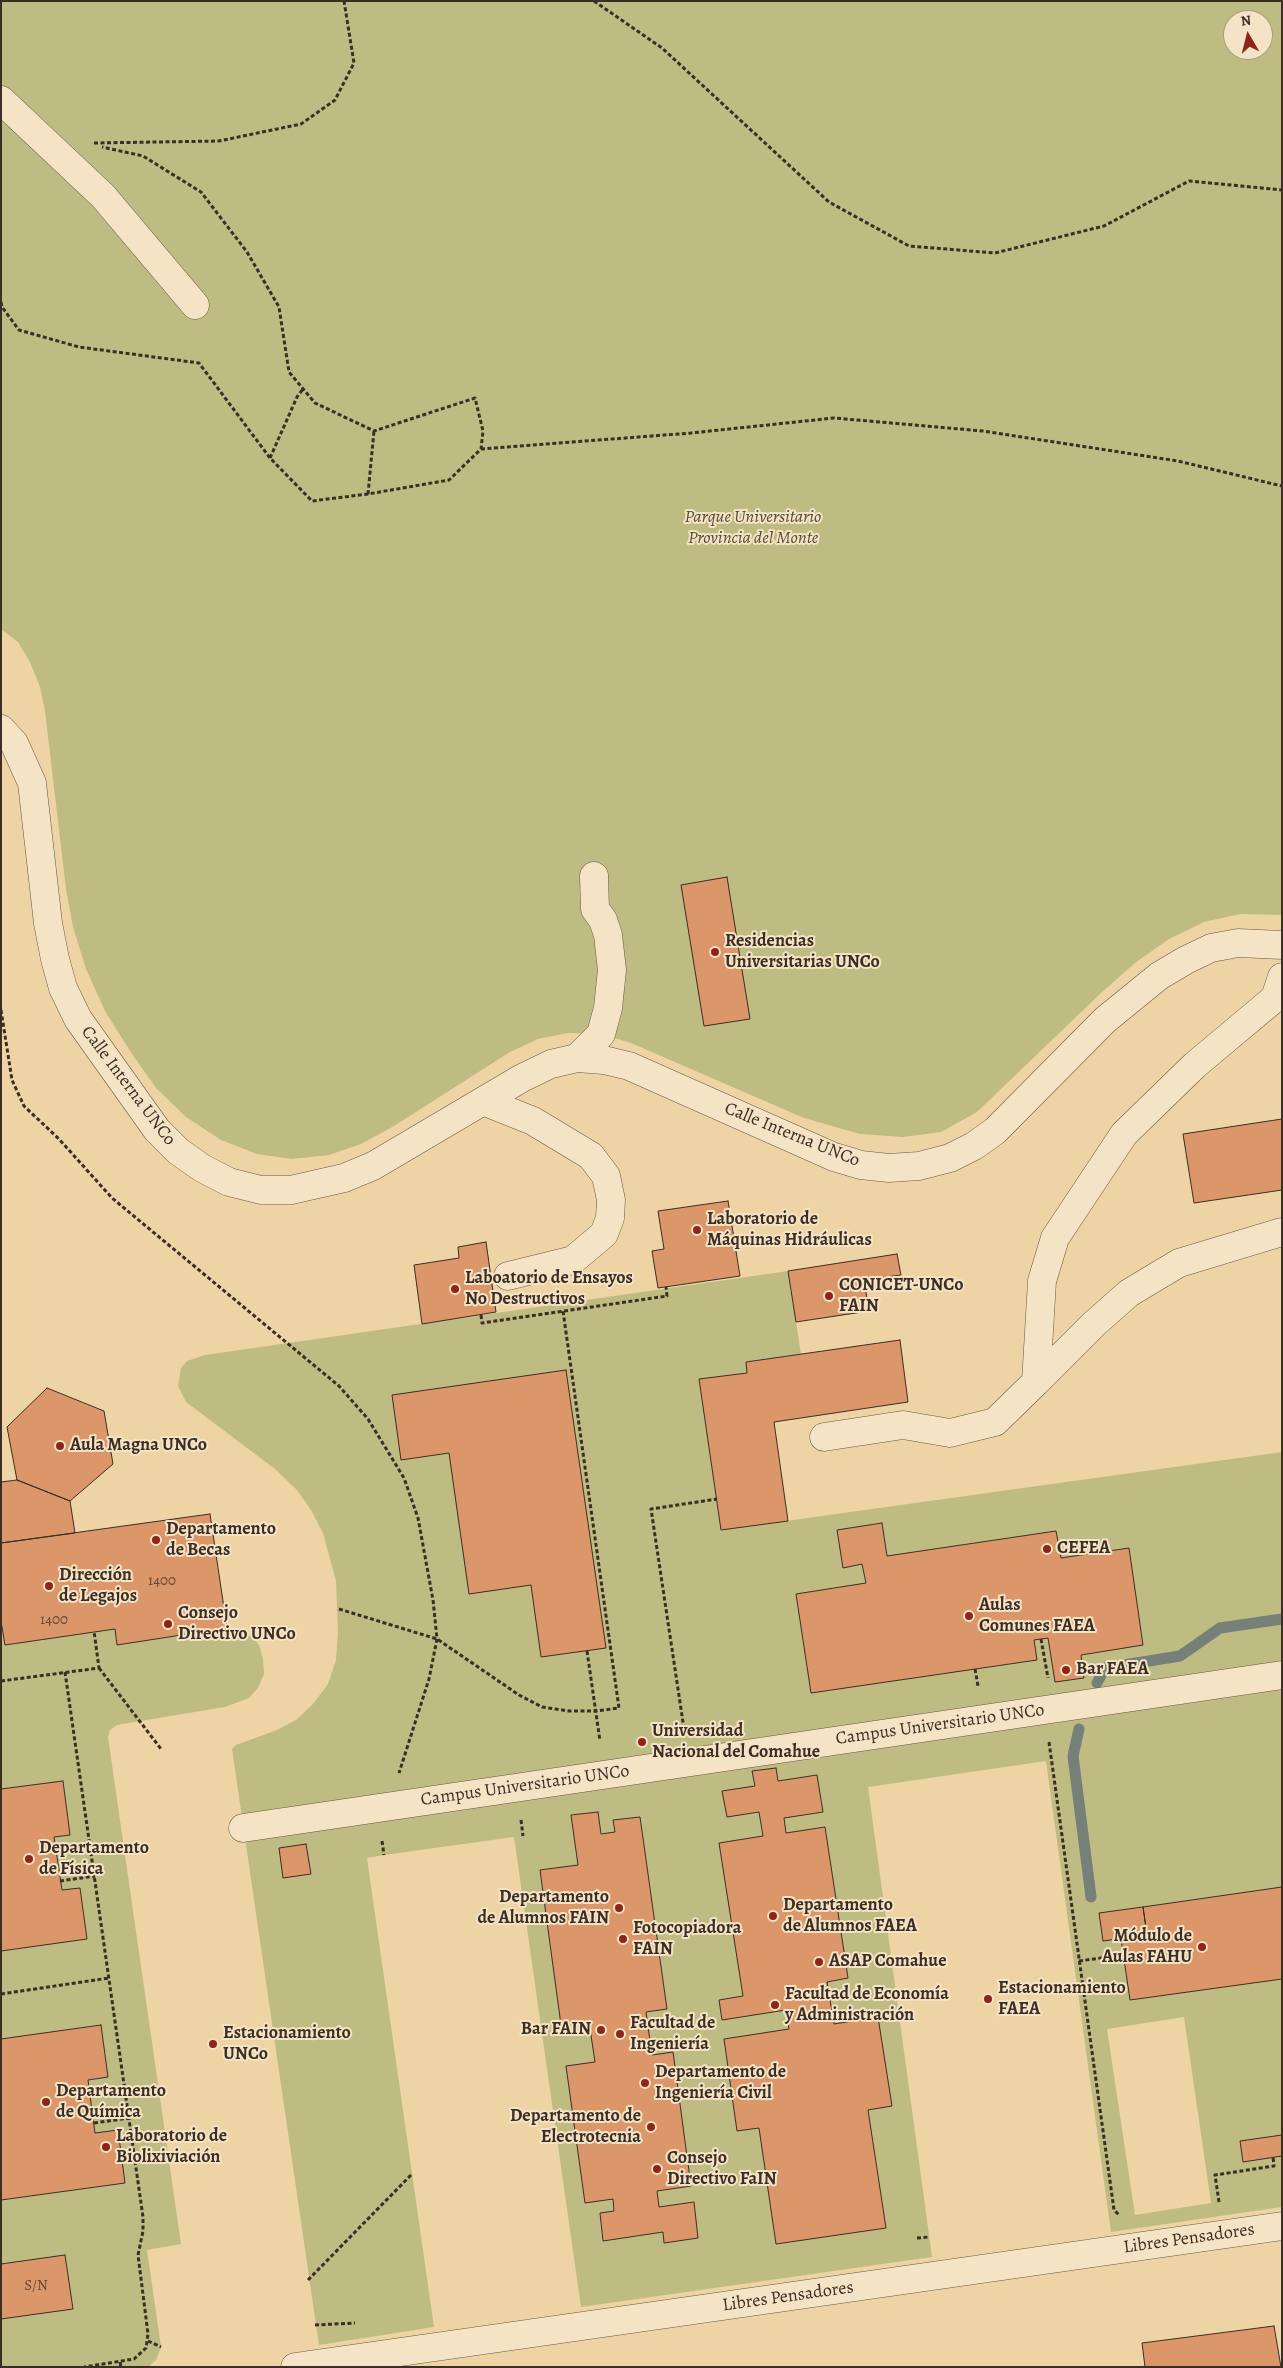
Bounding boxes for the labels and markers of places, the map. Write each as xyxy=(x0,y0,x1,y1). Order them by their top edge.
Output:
place label: Residencias Universitarias UNCo xyxy=(725,931,880,974)
marker: Residencias Universitarias UNCo xyxy=(709,946,721,958)
place label: Laboratorio de Máquinas Hidráulicas xyxy=(707,1209,872,1252)
marker: Laboratorio de Máquinas Hidráulicas xyxy=(691,1224,703,1236)
place label: Laboatorio de Ensayos No Destructivos xyxy=(465,1268,633,1310)
place label: CONICET-UNCo FAIN xyxy=(839,1275,963,1318)
marker: Laboatorio de Ensayos No Destructivos xyxy=(449,1283,461,1295)
marker: CONICET-UNCo FAIN xyxy=(823,1290,835,1302)
place label: Aula Magna UNCo xyxy=(70,1435,207,1457)
marker: Aula Magna UNCo xyxy=(54,1440,66,1452)
place label: Departamento de Becas xyxy=(166,1519,276,1562)
marker: Departamento de Becas xyxy=(150,1534,162,1546)
place label: CEFEA xyxy=(1057,1538,1110,1560)
marker: CEFEA xyxy=(1041,1543,1053,1555)
place label: Dirección de Legajos xyxy=(59,1565,137,1608)
marker: Dirección de Legajos xyxy=(43,1580,55,1592)
place label: Aulas Comunes FAEA xyxy=(979,1595,1095,1638)
place label: Consejo Directivo UNCo xyxy=(178,1603,296,1646)
marker: Aulas Comunes FAEA xyxy=(963,1610,975,1622)
marker: Consejo Directivo UNCo xyxy=(162,1618,174,1630)
place label: Bar FAEA xyxy=(1076,1659,1149,1681)
marker: Bar FAEA xyxy=(1060,1664,1072,1676)
place label: Universidad Nacional del Comahue xyxy=(652,1721,820,1764)
marker: Universidad Nacional del Comahue xyxy=(636,1736,648,1748)
place label: Departamento de Física xyxy=(39,1838,149,1880)
marker: Departamento de Física xyxy=(23,1853,35,1865)
place label: Departamento de Alumnos FAIN xyxy=(477,1887,609,1930)
place label: Departamento de Alumnos FAEA xyxy=(783,1895,917,1938)
marker: Departamento de Alumnos FAIN xyxy=(613,1902,625,1914)
marker: Departamento de Alumnos FAEA xyxy=(767,1910,779,1922)
place label: Fotocopiadora FAIN xyxy=(633,1918,742,1960)
place label: Módulo de Aulas FAHU xyxy=(1102,1926,1192,1968)
marker: Fotocopiadora FAIN xyxy=(617,1933,629,1945)
marker: Módulo de Aulas FAHU xyxy=(1196,1941,1208,1953)
place label: ASAP Comahue xyxy=(829,1951,946,1973)
marker: ASAP Comahue xyxy=(813,1956,825,1968)
place label: Estacionamiento FAEA xyxy=(998,1978,1126,2020)
place label: Facultad de Economía y Administración xyxy=(785,1984,949,2026)
marker: Estacionamiento FAEA xyxy=(982,1993,994,2005)
marker: Facultad de Economía y Administración xyxy=(769,1999,781,2011)
place label: Facultad de Ingeniería xyxy=(630,2013,715,2056)
place label: Bar FAIN xyxy=(521,2019,591,2041)
place label: Estacionamiento UNCo xyxy=(223,2023,351,2066)
marker: Bar FAIN xyxy=(595,2024,607,2036)
marker: Facultad de Ingeniería xyxy=(614,2028,626,2040)
marker: Estacionamiento UNCo xyxy=(207,2038,219,2050)
place label: Departamento de Ingeniería Civil xyxy=(655,2062,786,2104)
marker: Departamento de Ingeniería Civil xyxy=(639,2077,651,2089)
place label: Departamento de Química xyxy=(56,2081,166,2124)
marker: Departamento de Química xyxy=(40,2096,52,2108)
place label: Departamento de Electrotecnia xyxy=(510,2106,641,2148)
marker: Departamento de Electrotecnia xyxy=(645,2121,657,2133)
place label: Laboratorio de Biolixiviación xyxy=(116,2126,227,2168)
marker: Laboratorio de Biolixiviación xyxy=(100,2141,112,2153)
place label: Consejo Directivo FaIN xyxy=(667,2148,777,2190)
marker: Consejo Directivo FaIN xyxy=(651,2163,663,2175)

